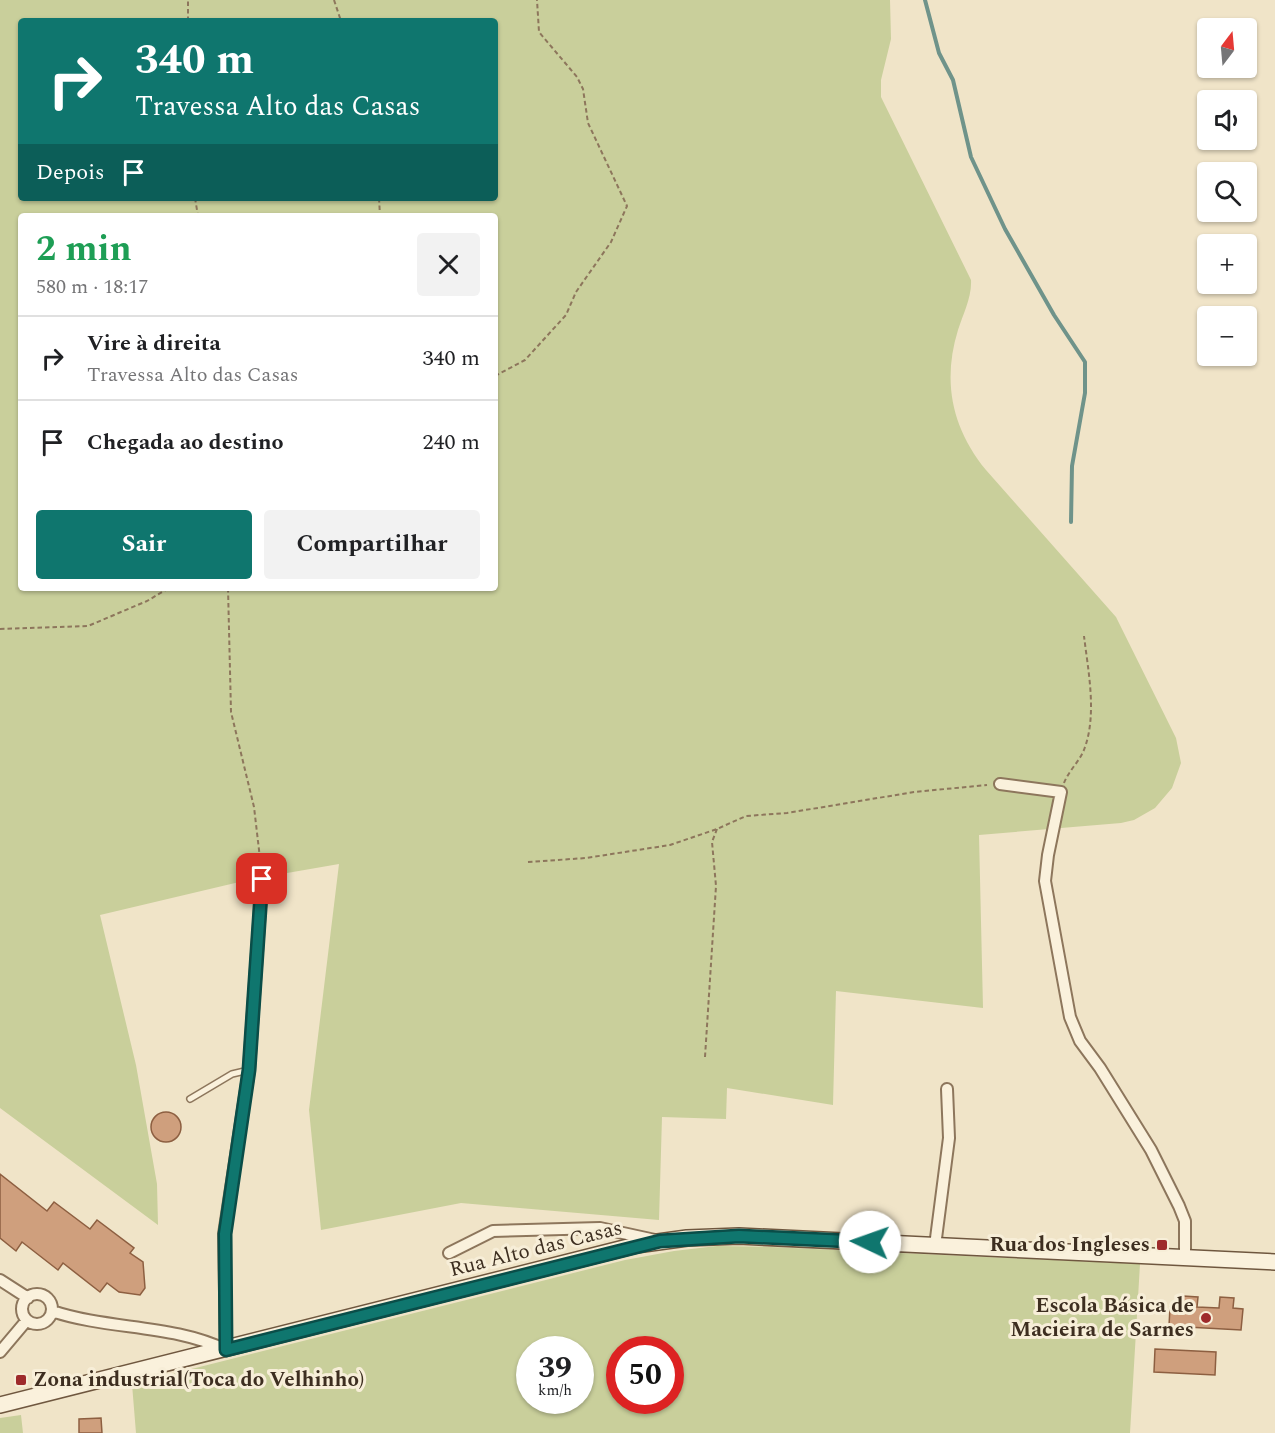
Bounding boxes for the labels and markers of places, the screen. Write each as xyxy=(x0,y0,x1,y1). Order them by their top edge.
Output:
pin xyxy=(236,853,287,904)
place label: Rua dos Ingleses xyxy=(989,1229,1150,1261)
marker: Rua dos Ingleses xyxy=(1155,1238,1169,1252)
place label: Escola Básica de Macieira de Sarnes xyxy=(1010,1290,1194,1346)
marker: Escola Básica de Macieira de Sarnes xyxy=(1199,1311,1213,1325)
place label: Zona industrial(Toca do Velhinho) xyxy=(33,1364,364,1396)
marker: Zona industrial(Toca do Velhinho) xyxy=(14,1373,28,1387)

